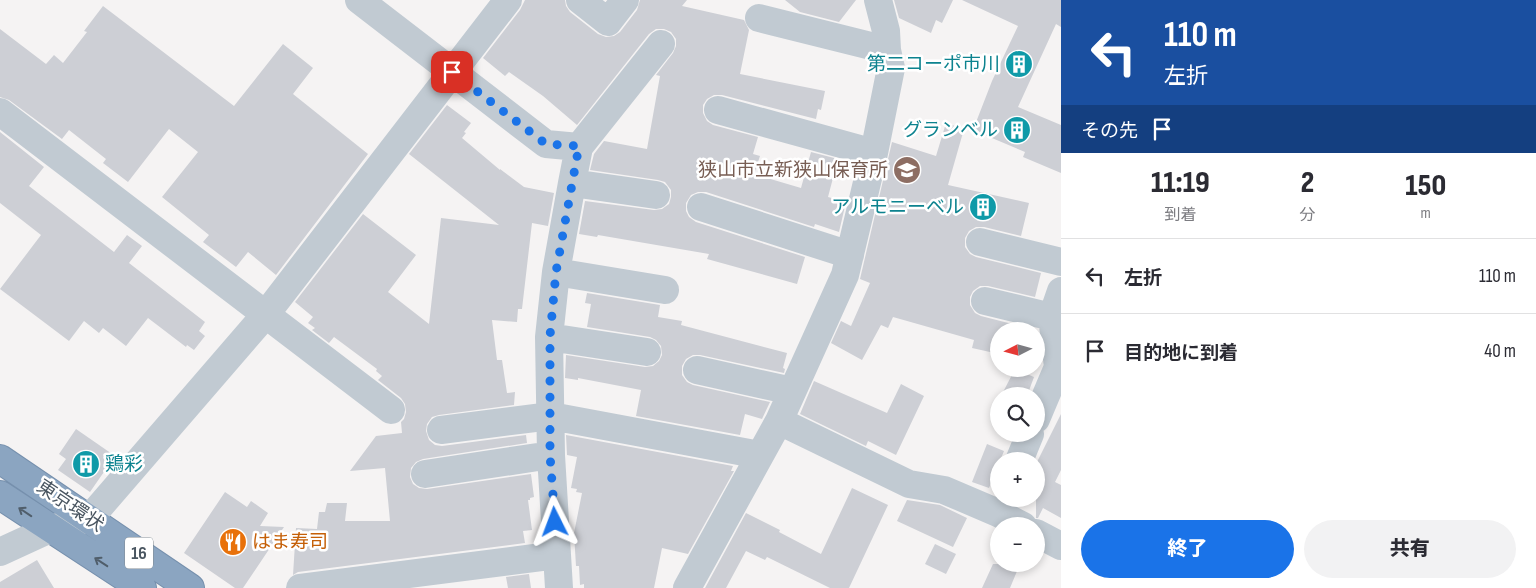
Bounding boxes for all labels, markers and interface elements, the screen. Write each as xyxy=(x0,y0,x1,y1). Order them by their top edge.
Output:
text: 110 m xyxy=(1164,14,1237,57)
icon: left xyxy=(1081,20,1146,85)
building icon: 第二コーポ市川 xyxy=(1004,49,1034,79)
pin xyxy=(431,51,473,93)
place label: 第二コーポ市川 xyxy=(867,53,1000,76)
icon: arrive xyxy=(438,58,466,86)
text: 左折 xyxy=(1164,63,1208,90)
building icon: グランベル xyxy=(1002,115,1032,145)
icon: arrive xyxy=(1148,115,1176,143)
place label: グランベル xyxy=(903,119,998,142)
text: その先 xyxy=(1081,120,1138,143)
school or university icon: 狭山市立新狭山保育所 xyxy=(892,155,922,185)
place label: 狭山市立新狭山保育所 xyxy=(698,159,888,182)
text: 11:19 xyxy=(1151,165,1210,201)
text: 2 xyxy=(1301,165,1314,201)
text: 150 xyxy=(1405,168,1446,204)
building icon: アルモニーベル xyxy=(968,192,998,222)
place label: アルモニーベル xyxy=(831,196,964,219)
text: m xyxy=(1421,204,1431,223)
text: 到着 xyxy=(1164,206,1196,225)
text: 分 xyxy=(1299,206,1315,225)
icon: left xyxy=(1081,262,1109,290)
text: 110 m xyxy=(1479,265,1516,288)
text: 左折 xyxy=(1124,267,1162,290)
north arrow xyxy=(990,322,1045,378)
map controls xyxy=(990,322,1045,572)
icon: arrive xyxy=(1081,337,1109,365)
text: 40 m xyxy=(1484,340,1516,363)
text: 目的地に到着 xyxy=(1124,342,1238,365)
button: search xyxy=(990,387,1045,442)
building icon: 鶏彩 xyxy=(71,449,101,479)
button: + xyxy=(990,452,1045,507)
place label: 鶏彩 xyxy=(105,453,143,476)
street label: 東京環状 xyxy=(32,475,108,537)
position arrow xyxy=(528,495,580,547)
one-way arrow xyxy=(18,507,32,517)
button: − xyxy=(990,517,1045,572)
button: 終了 xyxy=(1081,520,1294,578)
button: 共有 xyxy=(1304,520,1516,578)
restaurant icon: はま寿司 xyxy=(218,527,248,557)
place label: はま寿司 xyxy=(252,531,328,554)
road number: 16 xyxy=(125,538,153,568)
one-way arrow xyxy=(94,556,108,567)

